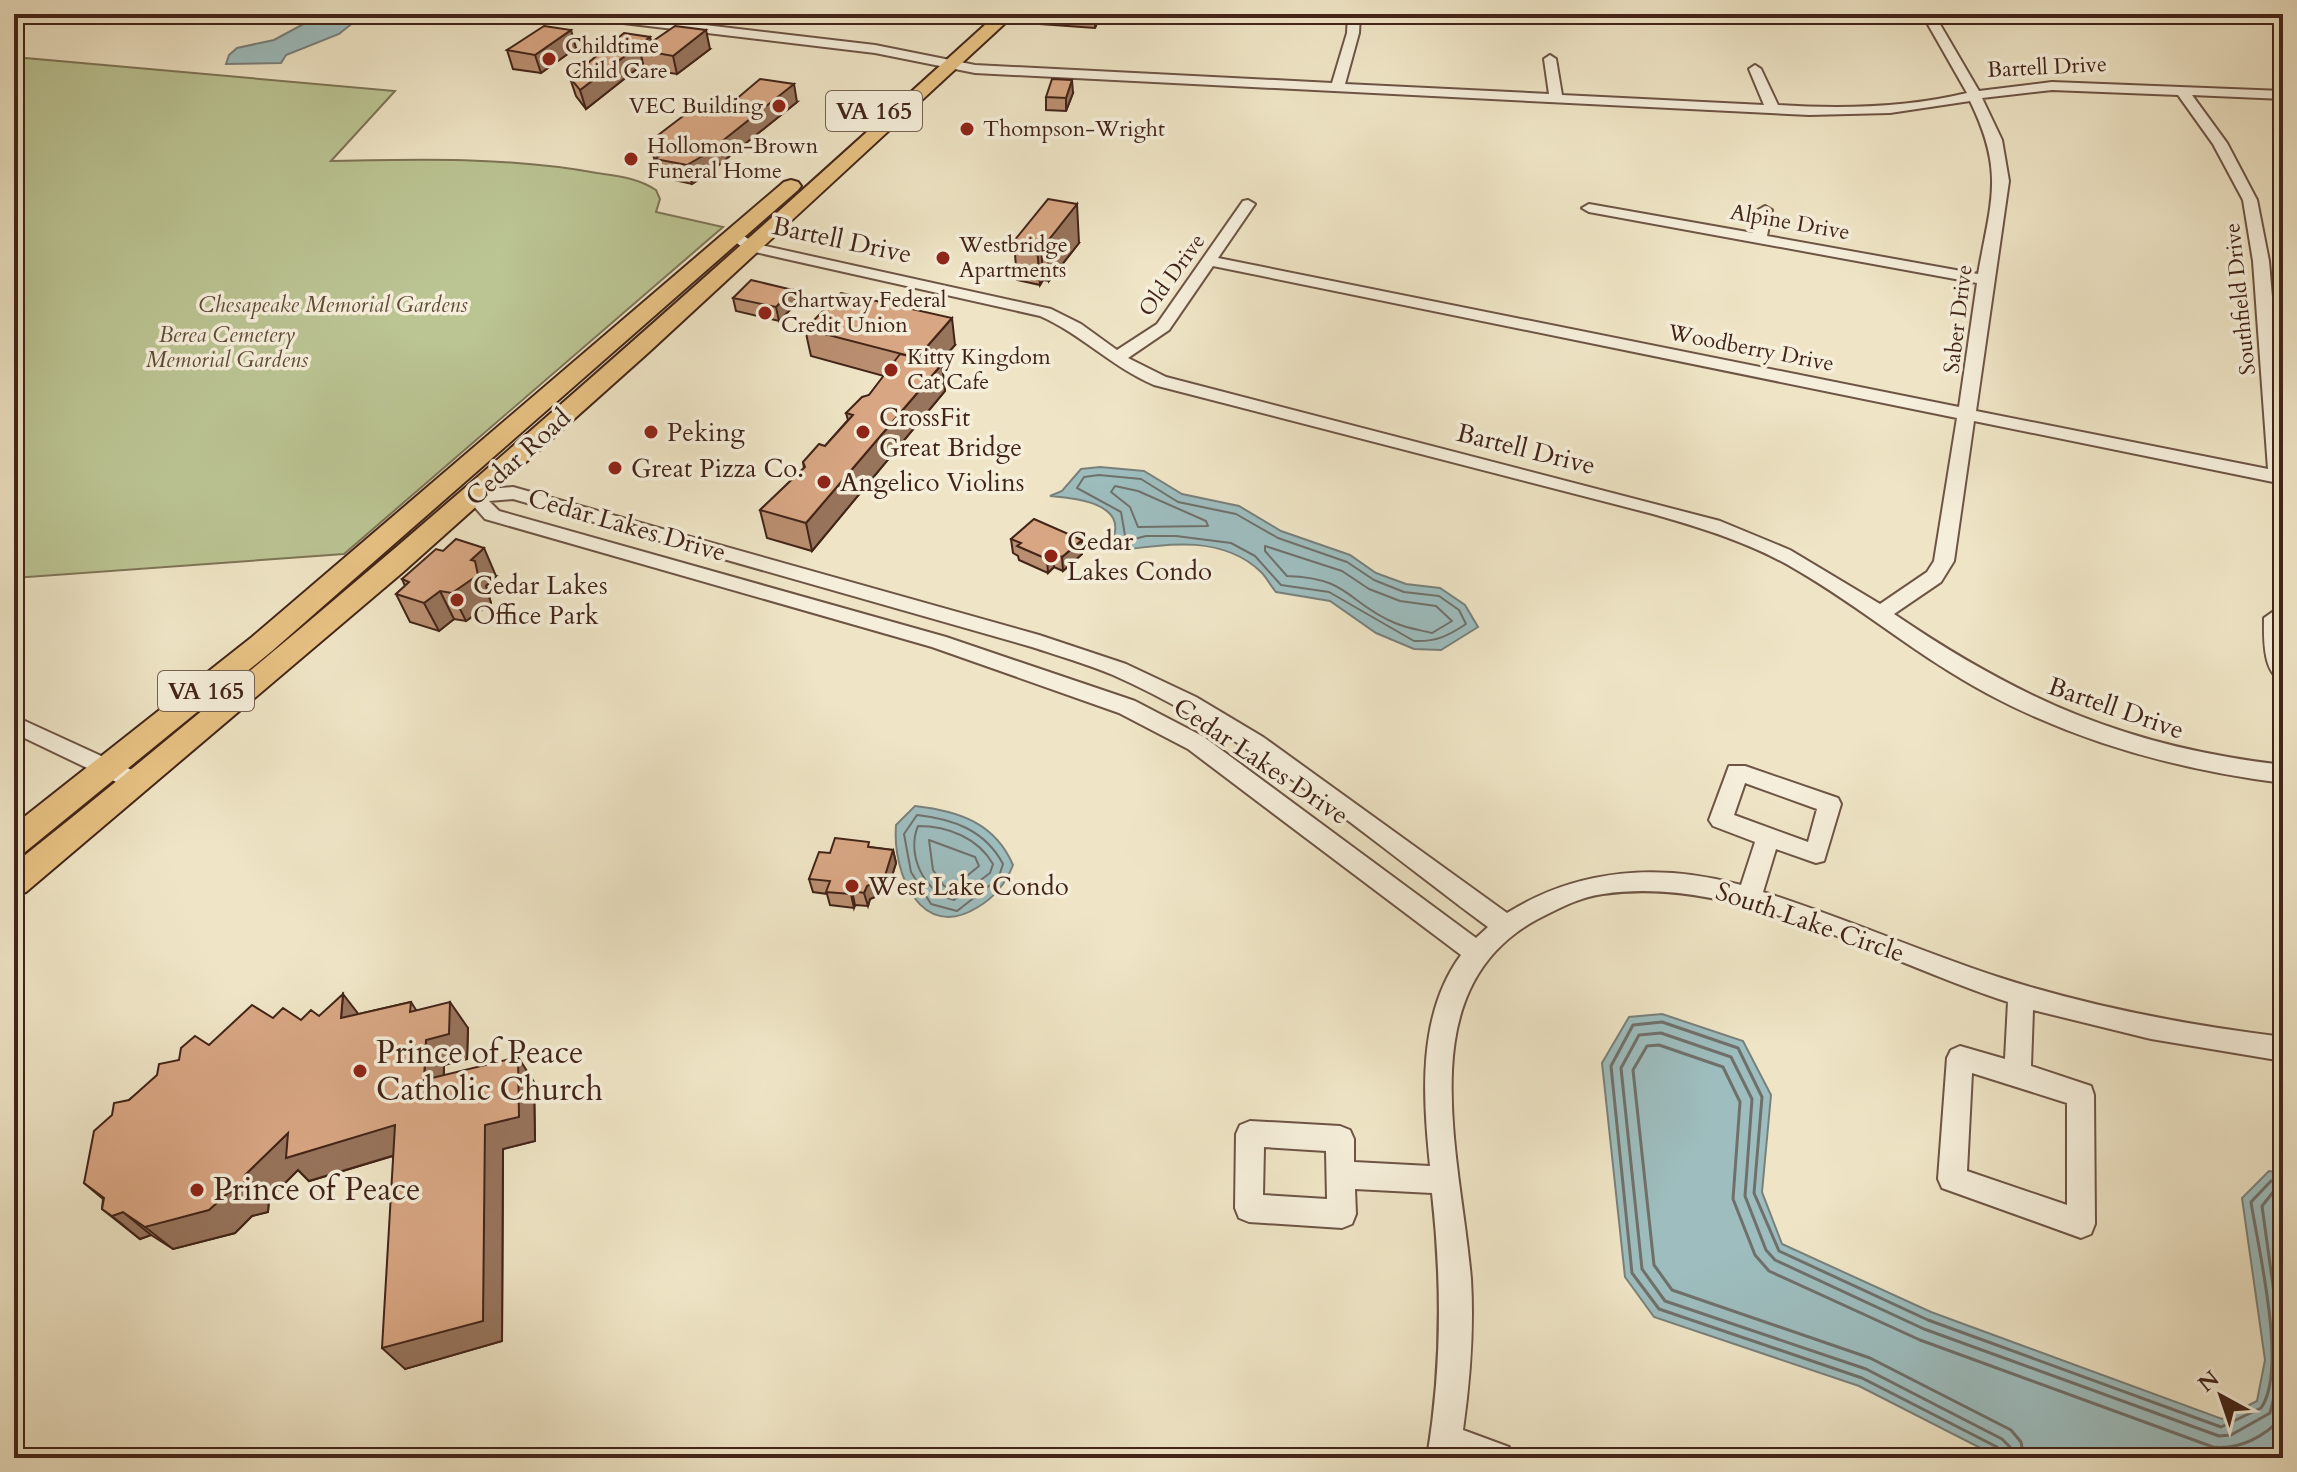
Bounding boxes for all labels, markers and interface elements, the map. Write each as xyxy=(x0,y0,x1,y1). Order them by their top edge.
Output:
place label: Childtime Child Care xyxy=(565,31,668,86)
street label: Bartell Drive xyxy=(1986,49,2108,85)
marker: Childtime Child Care xyxy=(540,50,558,68)
place label: VEC Building xyxy=(629,91,764,121)
road number: VA 165 xyxy=(826,91,922,131)
marker: VEC Building xyxy=(770,97,788,115)
place label: Thompson-Wright xyxy=(983,114,1165,144)
marker: Thompson-Wright xyxy=(958,120,976,138)
place label: Hollomon-Brown Funeral Home xyxy=(647,131,819,186)
marker: Hollomon-Brown Funeral Home xyxy=(622,150,640,168)
street label: Alpine Drive xyxy=(1728,197,1852,247)
street label: Bartell Drive xyxy=(769,208,915,272)
street label: Southfield Drive xyxy=(2217,221,2263,377)
street label: Old Drive xyxy=(1132,228,1212,322)
place label: Westbridge Apartments xyxy=(958,230,1068,285)
marker: Westbridge Apartments xyxy=(934,249,952,267)
street label: Saber Drive xyxy=(1936,263,1980,375)
place label: Chartway Federal Credit Union xyxy=(781,285,947,340)
park label: Chesapeake Memorial Gardens xyxy=(198,290,468,320)
marker: Chartway Federal Credit Union xyxy=(756,304,774,322)
street label: Woodberry Drive xyxy=(1665,317,1837,379)
park label: Berea Cemetery Memorial Gardens xyxy=(146,320,309,375)
place label: Kitty Kingdom Cat Cafe xyxy=(907,342,1051,397)
marker: Kitty Kingdom Cat Cafe xyxy=(882,361,900,379)
street label: Cedar Road xyxy=(458,400,578,514)
place label: CrossFit Great Bridge xyxy=(879,400,1022,465)
place label: Peking xyxy=(667,415,745,450)
street label: Bartell Drive xyxy=(1453,415,1599,483)
marker: Peking xyxy=(642,423,660,441)
marker: CrossFit Great Bridge xyxy=(854,423,872,441)
place label: Great Pizza Co. xyxy=(631,451,804,486)
marker: Great Pizza Co. xyxy=(606,459,624,477)
place label: Angelico Violins xyxy=(840,465,1024,500)
marker: Angelico Violins xyxy=(815,473,833,491)
street label: Cedar Lakes Drive xyxy=(524,480,730,570)
place label: Cedar Lakes Condo xyxy=(1067,524,1212,589)
marker: Cedar Lakes Condo xyxy=(1042,547,1060,565)
place label: Cedar Lakes Office Park xyxy=(473,568,608,633)
marker: Cedar Lakes Office Park xyxy=(448,591,466,609)
street label: Bartell Drive xyxy=(2043,668,2189,748)
road number: VA 165 xyxy=(158,671,254,711)
street label: Cedar Lakes Drive xyxy=(1166,689,1356,833)
place label: West Lake Condo xyxy=(867,869,1069,904)
street label: South Lake Circle xyxy=(1711,873,1909,971)
marker: West Lake Condo xyxy=(843,877,861,895)
place label: Prince of Peace Catholic Church xyxy=(376,1031,603,1112)
marker: Prince of Peace Catholic Church xyxy=(351,1062,369,1080)
place label: Prince of Peace xyxy=(213,1168,421,1212)
marker: Prince of Peace xyxy=(188,1181,206,1199)
north arrow xyxy=(2181,1356,2261,1436)
text: N xyxy=(2192,1364,2226,1399)

